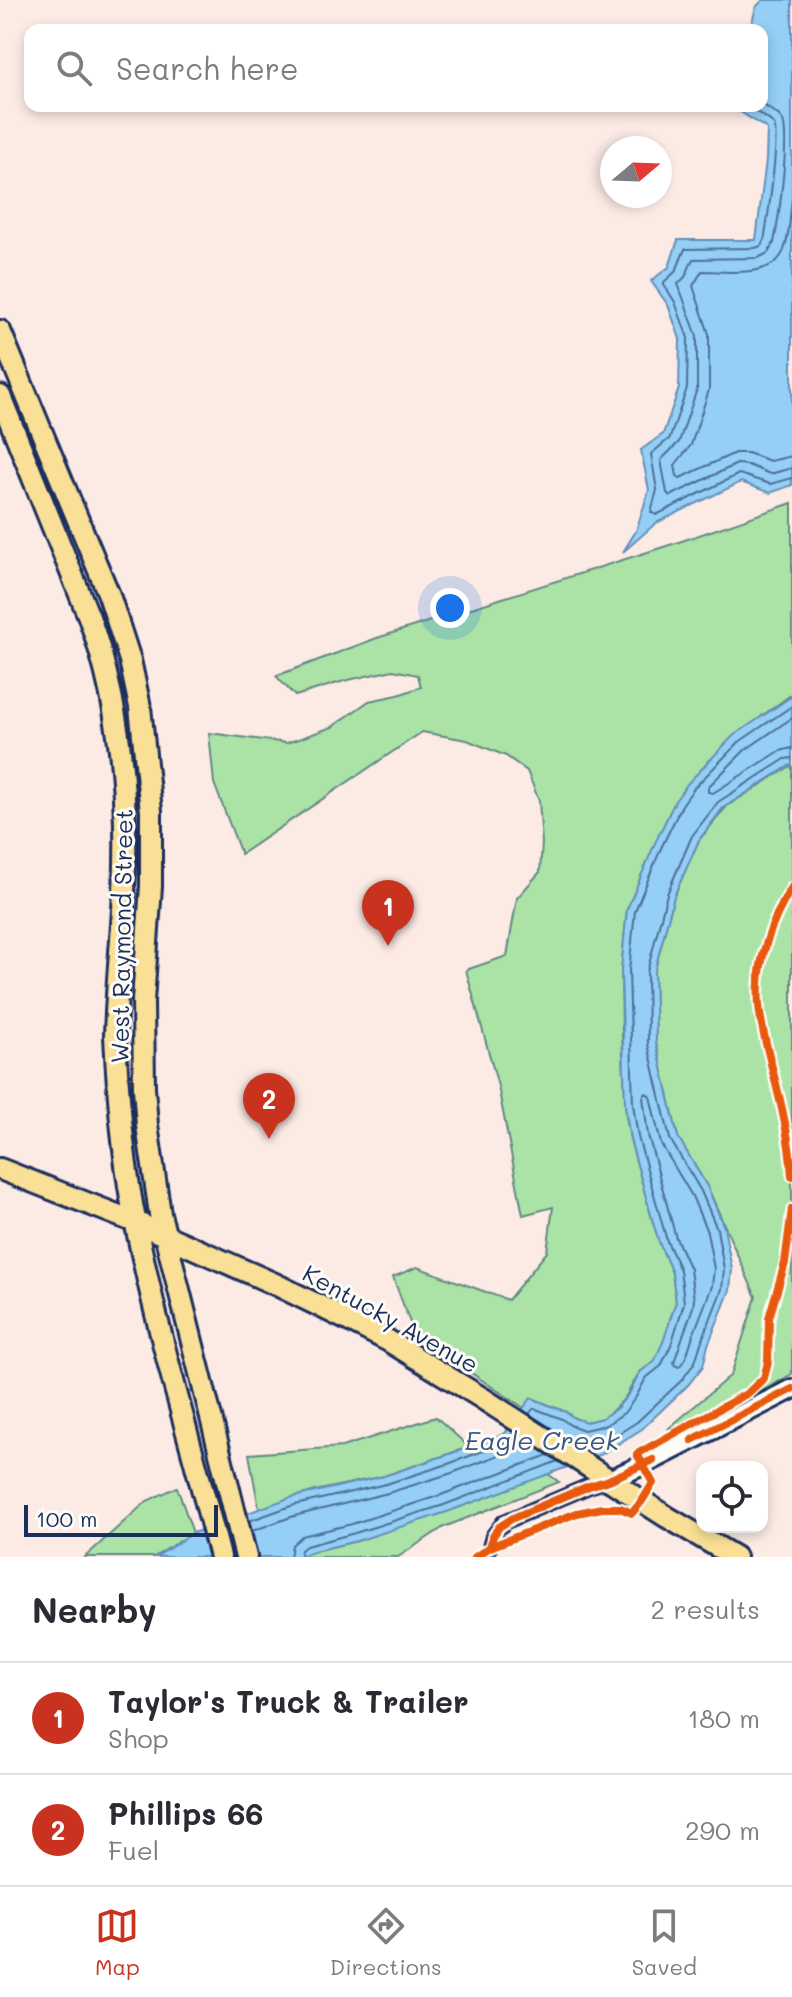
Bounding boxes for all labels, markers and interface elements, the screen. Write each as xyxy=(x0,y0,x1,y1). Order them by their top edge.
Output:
search box xyxy=(24,24,768,112)
icon: search xyxy=(52,46,96,90)
text: Search here xyxy=(116,48,299,88)
north arrow xyxy=(600,136,672,208)
your location xyxy=(430,588,470,628)
street label: West Raymond Street xyxy=(103,808,139,1064)
pin: 1 xyxy=(362,880,414,946)
pin: 2 xyxy=(243,1073,295,1139)
street label: Kentucky Avenue xyxy=(298,1257,484,1379)
water label: Eagle Creek xyxy=(465,1423,621,1457)
map controls xyxy=(696,1461,768,1533)
button: locate xyxy=(696,1461,768,1533)
scale bar xyxy=(24,1501,218,1537)
text: 100 m xyxy=(36,1504,98,1533)
text: Nearby xyxy=(32,1587,157,1632)
text: 2 results xyxy=(651,1592,760,1626)
text: Taylor's Truck & Trailer xyxy=(108,1681,469,1721)
text: 1 xyxy=(52,1701,64,1735)
text: 180 m xyxy=(688,1701,760,1735)
text: Shop xyxy=(108,1721,169,1755)
text: Phillips 66 xyxy=(108,1793,264,1833)
text: 2 xyxy=(51,1813,65,1847)
text: 290 m xyxy=(685,1813,760,1847)
text: Fuel xyxy=(108,1833,159,1867)
tab: Map xyxy=(95,1904,140,1981)
tab: Directions xyxy=(330,1904,442,1981)
tab: Saved xyxy=(632,1904,697,1981)

